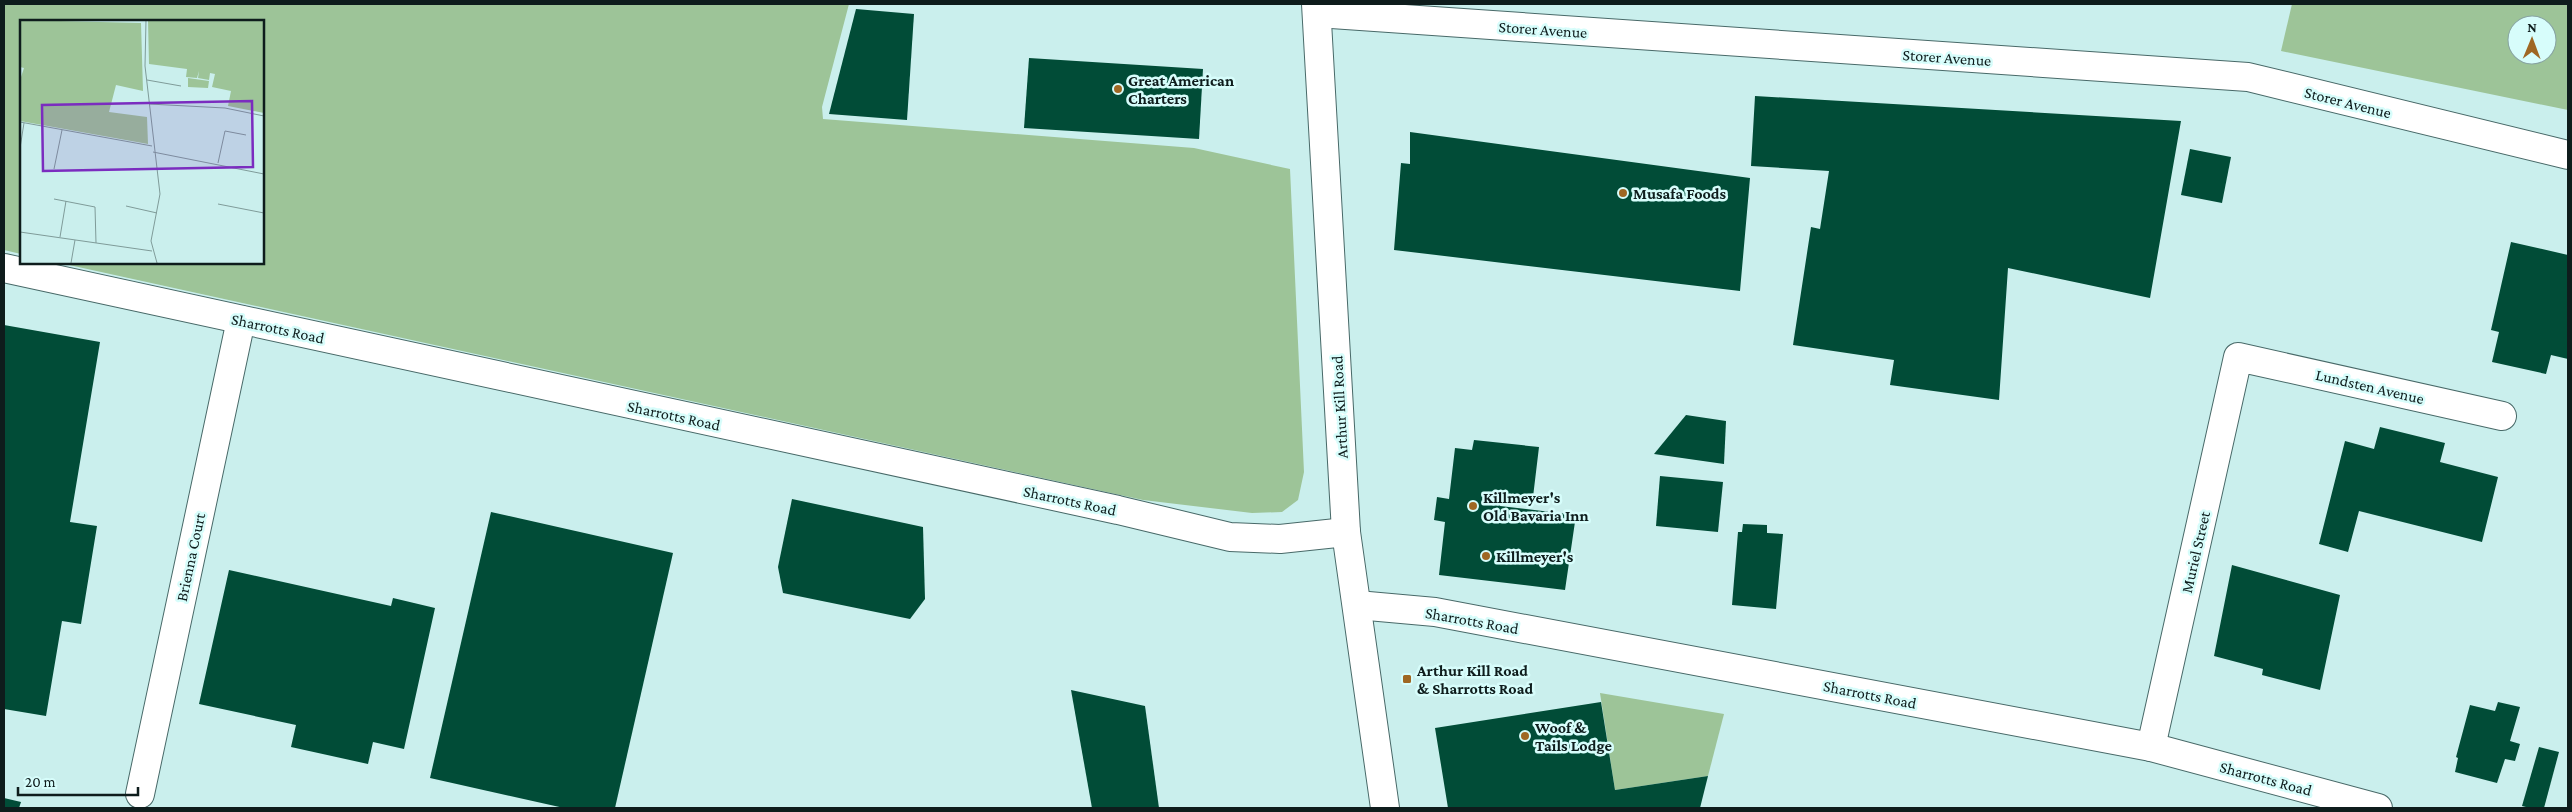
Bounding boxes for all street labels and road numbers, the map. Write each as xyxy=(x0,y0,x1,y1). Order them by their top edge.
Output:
street label: Storer Avenue xyxy=(1498,18,1588,41)
street label: Storer Avenue xyxy=(1902,46,1992,69)
street label: Storer Avenue xyxy=(2303,83,2393,121)
street label: Sharrotts Road xyxy=(230,310,326,347)
street label: Arthur Kill Road xyxy=(1328,354,1351,459)
street label: Lundsten Avenue xyxy=(2314,366,2426,407)
street label: Sharrotts Road xyxy=(626,397,722,434)
street label: Sharrotts Road xyxy=(1022,482,1118,519)
street label: Muriel Street xyxy=(2178,509,2213,595)
street label: Brienna Court xyxy=(173,511,208,603)
street label: Sharrotts Road xyxy=(1424,604,1521,637)
street label: Sharrotts Road xyxy=(1822,677,1919,712)
street label: Sharrotts Road xyxy=(2218,758,2314,799)

